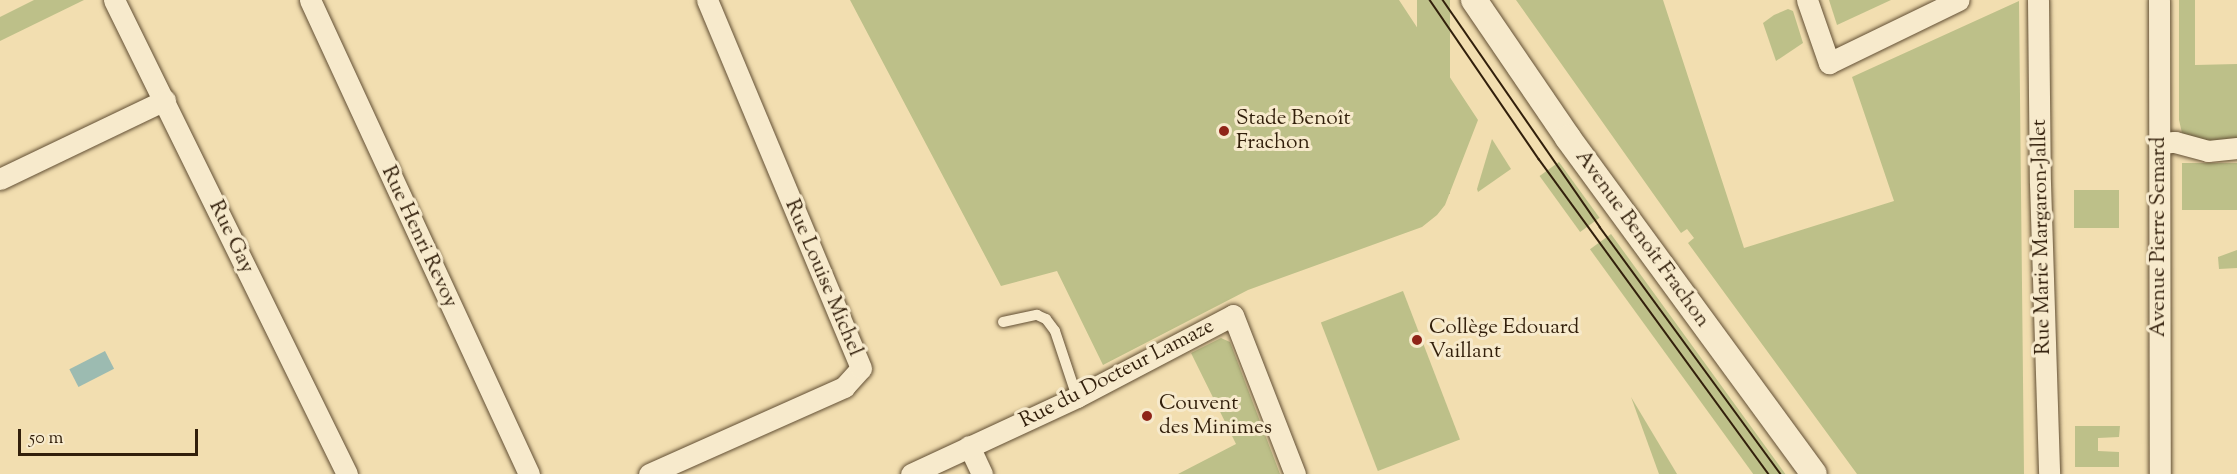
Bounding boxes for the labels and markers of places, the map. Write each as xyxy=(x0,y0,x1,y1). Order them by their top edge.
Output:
place label: Stade Benoît Frachon xyxy=(1236,106,1351,156)
marker: Stade Benoît Frachon xyxy=(1217,124,1231,138)
place label: Collège Edouard Vaillant xyxy=(1429,315,1579,365)
marker: Collège Edouard Vaillant xyxy=(1410,333,1424,347)
place label: Couvent des Minimes xyxy=(1159,391,1272,441)
marker: Couvent des Minimes xyxy=(1140,409,1154,423)

